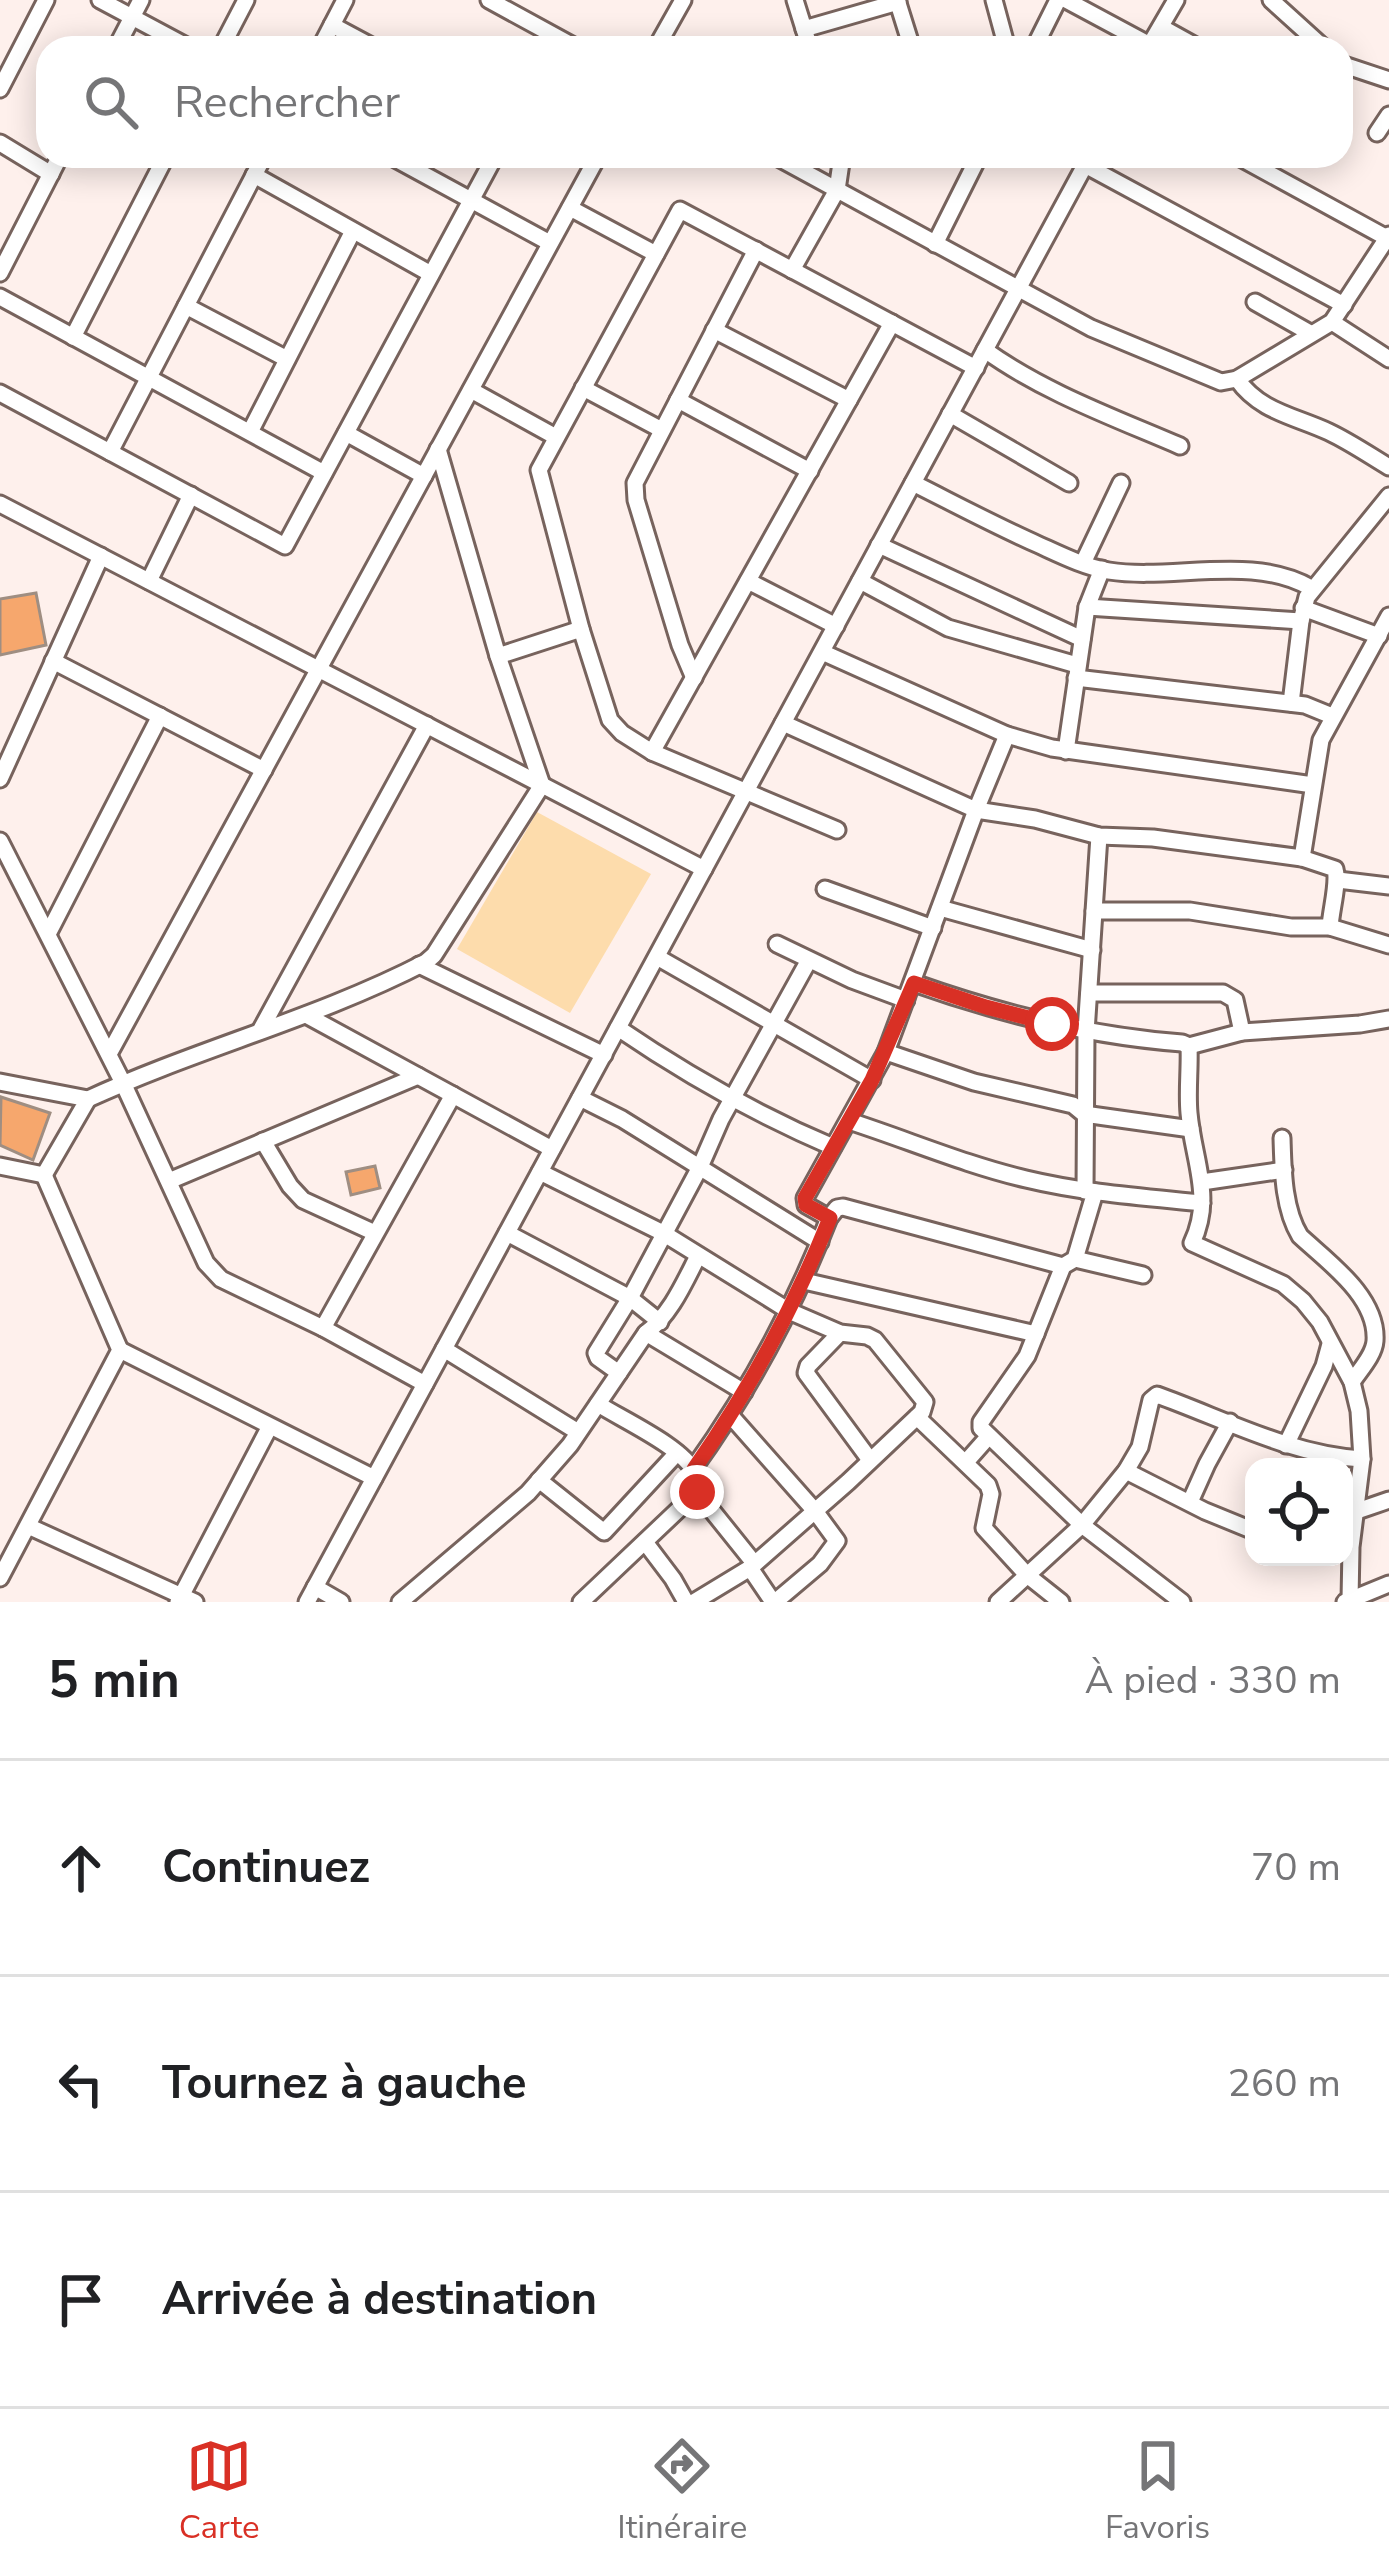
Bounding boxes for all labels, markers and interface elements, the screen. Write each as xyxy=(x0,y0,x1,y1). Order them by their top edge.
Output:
search box xyxy=(36,36,1353,168)
icon: search xyxy=(78,69,144,135)
text: Rechercher xyxy=(174,72,400,133)
route start xyxy=(1025,997,1079,1051)
map controls xyxy=(1245,1458,1353,1566)
button: locate xyxy=(1245,1458,1353,1566)
route end xyxy=(670,1465,724,1519)
text: 5 min xyxy=(48,1645,180,1715)
text: À pied · 330 m xyxy=(1085,1654,1341,1707)
icon: ahead xyxy=(48,1835,114,1901)
text: Continuez xyxy=(162,1837,370,1898)
text: 70 m xyxy=(1251,1841,1341,1894)
icon: left xyxy=(48,2051,114,2117)
text: Tournez à gauche xyxy=(162,2053,527,2114)
text: 260 m xyxy=(1227,2057,1341,2110)
icon: arrive xyxy=(48,2267,114,2333)
text: Arrivée à destination xyxy=(162,2269,597,2330)
tab: Carte xyxy=(179,2433,260,2550)
tab: Itinéraire xyxy=(617,2433,747,2550)
tab: Favoris xyxy=(1105,2433,1210,2550)

